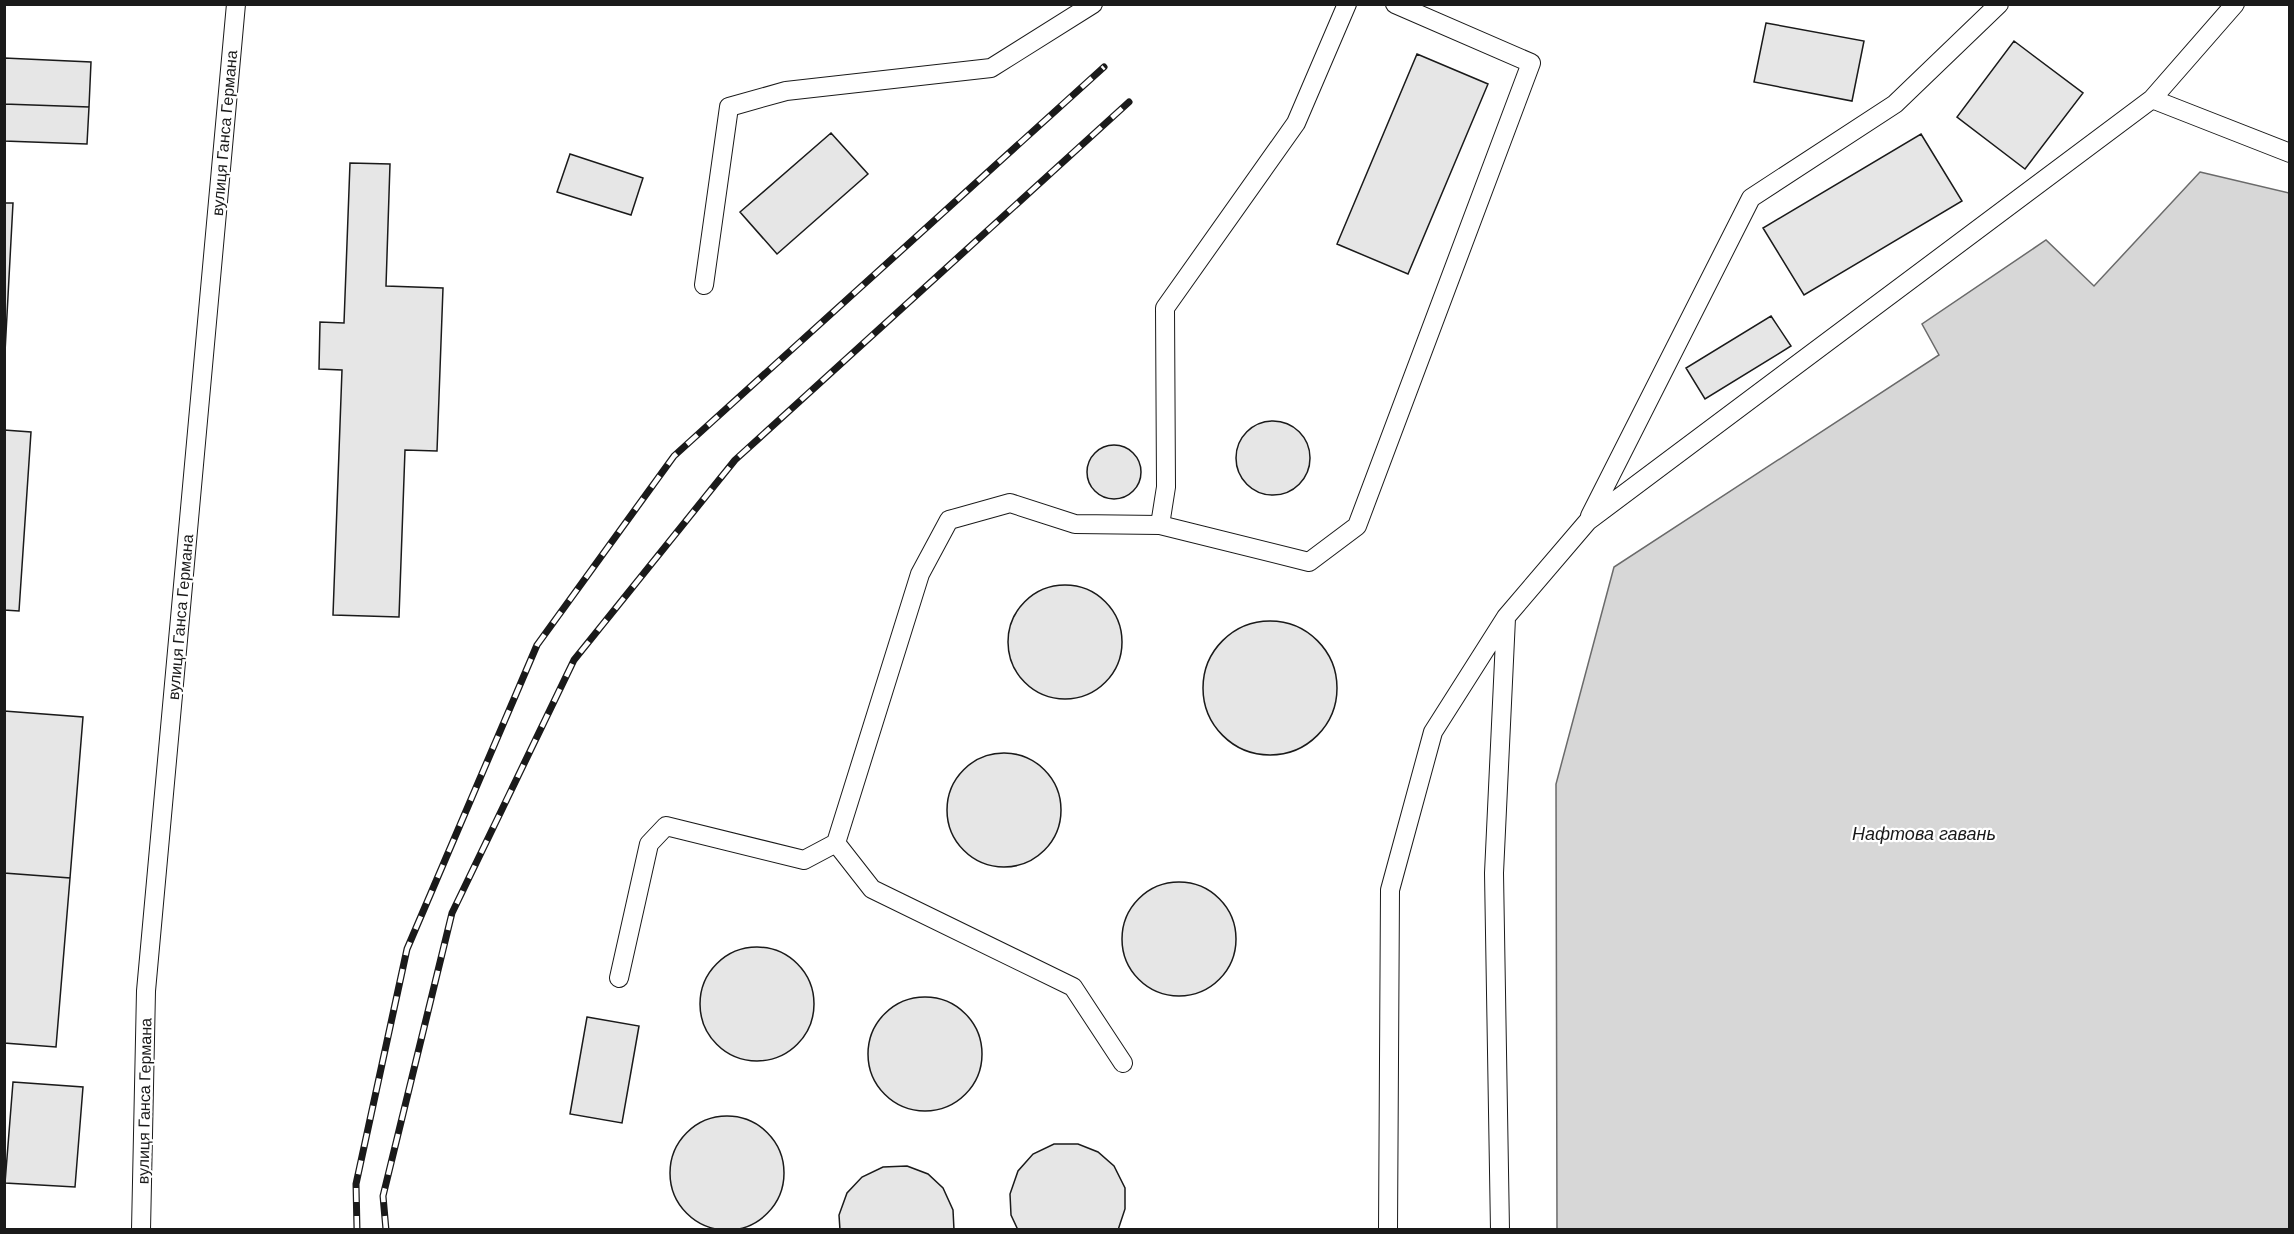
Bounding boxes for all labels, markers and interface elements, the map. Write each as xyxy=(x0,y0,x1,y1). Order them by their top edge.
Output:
street label: вулиця Ганса Германа xyxy=(209,49,240,217)
street label: вулиця Ганса Германа xyxy=(165,533,196,701)
water label: Нафтова гавань xyxy=(1852,824,1996,844)
street label: вулиця Ганса Германа xyxy=(135,1018,154,1184)

